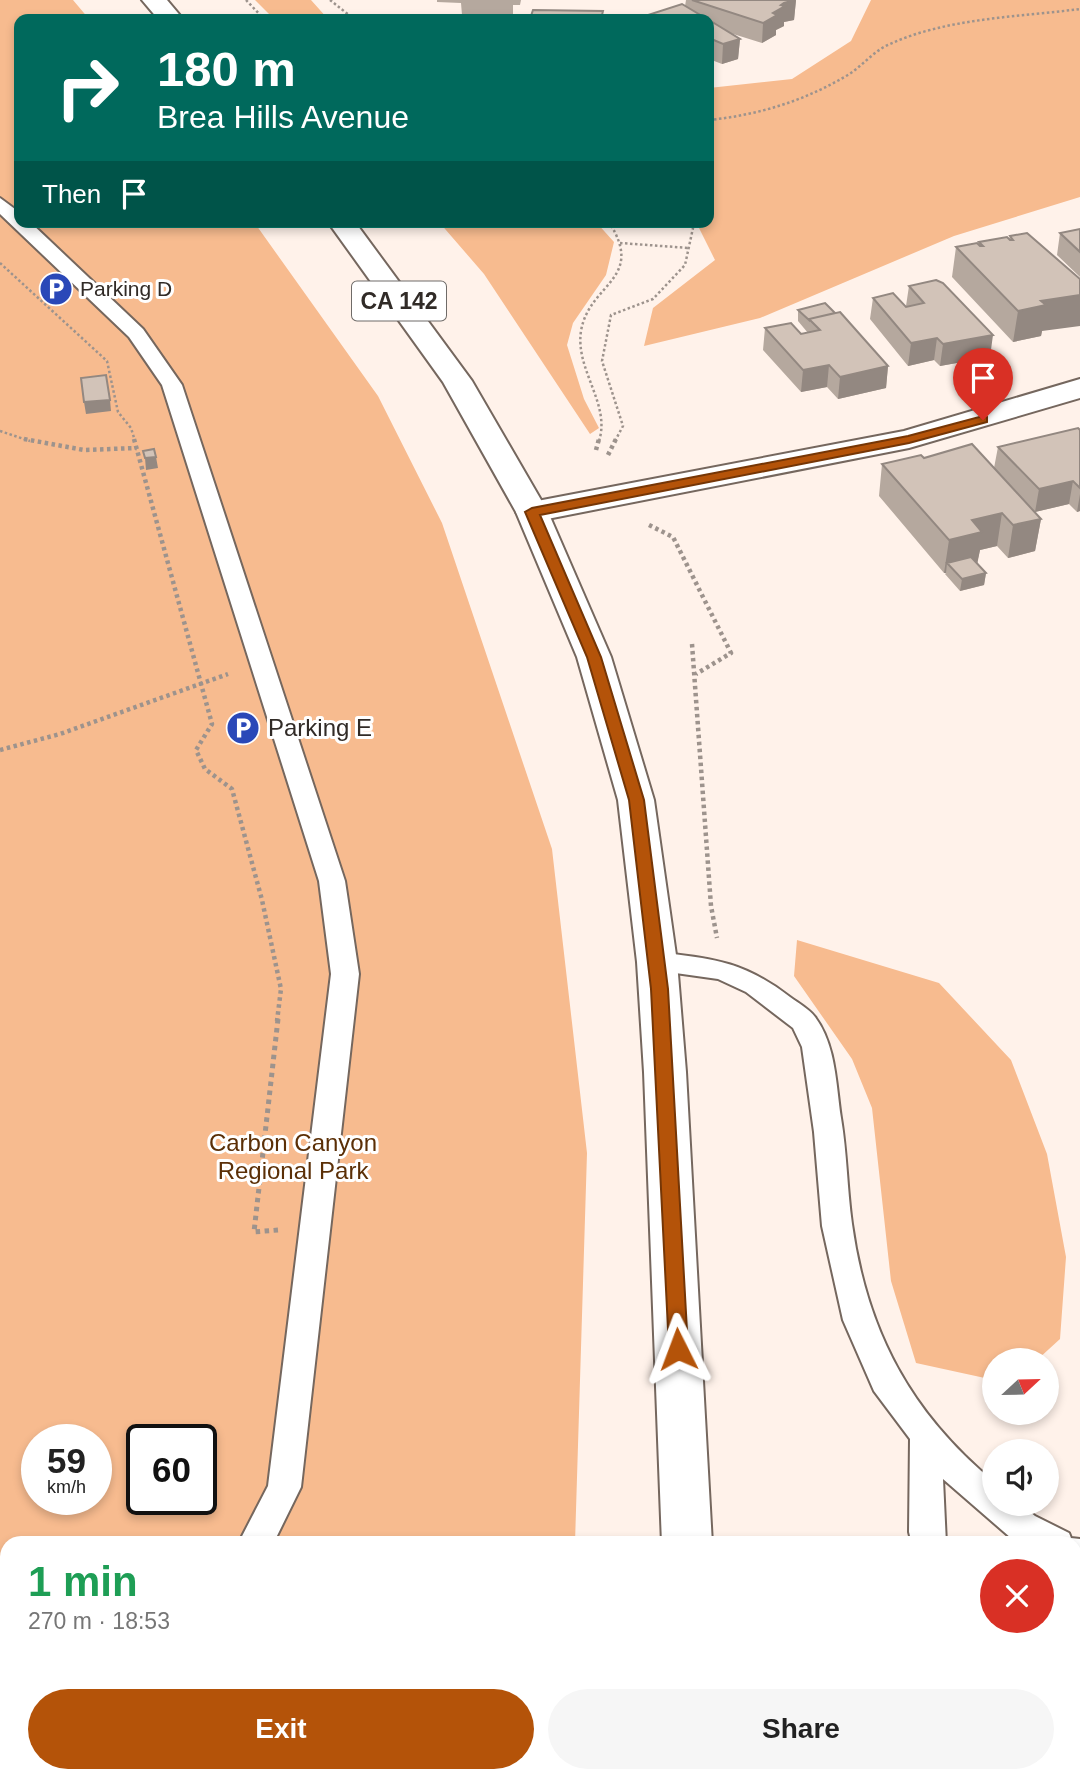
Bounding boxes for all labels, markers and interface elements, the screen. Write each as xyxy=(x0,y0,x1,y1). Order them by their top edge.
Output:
icon: right xyxy=(42,42,133,133)
text: 180 m xyxy=(157,42,296,96)
text: Brea Hills Avenue xyxy=(157,99,409,135)
icon: arrive xyxy=(115,175,153,213)
text: Then xyxy=(42,179,101,209)
parking icon: Parking D xyxy=(37,270,75,308)
place label: Parking D xyxy=(80,277,172,300)
road number: CA 142 xyxy=(352,282,446,320)
pin xyxy=(953,348,1013,420)
icon: arrive xyxy=(964,359,1002,397)
parking icon: Parking E xyxy=(224,709,262,747)
place label: Parking E xyxy=(268,714,372,741)
park label: Carbon Canyon Regional Park xyxy=(209,1129,377,1184)
position arrow xyxy=(641,1312,715,1386)
north arrow xyxy=(982,1348,1059,1424)
map controls xyxy=(982,1348,1059,1516)
speed limit sign: 60 xyxy=(126,1424,217,1515)
button: sound xyxy=(982,1439,1059,1516)
text: 59 xyxy=(47,1441,86,1480)
text: km/h xyxy=(47,1477,86,1497)
text: 1 min xyxy=(28,1558,138,1605)
button: close xyxy=(980,1559,1054,1633)
text: 270 m · 18:53 xyxy=(28,1608,170,1634)
button: Exit xyxy=(28,1689,534,1769)
button: Share xyxy=(548,1689,1054,1769)

